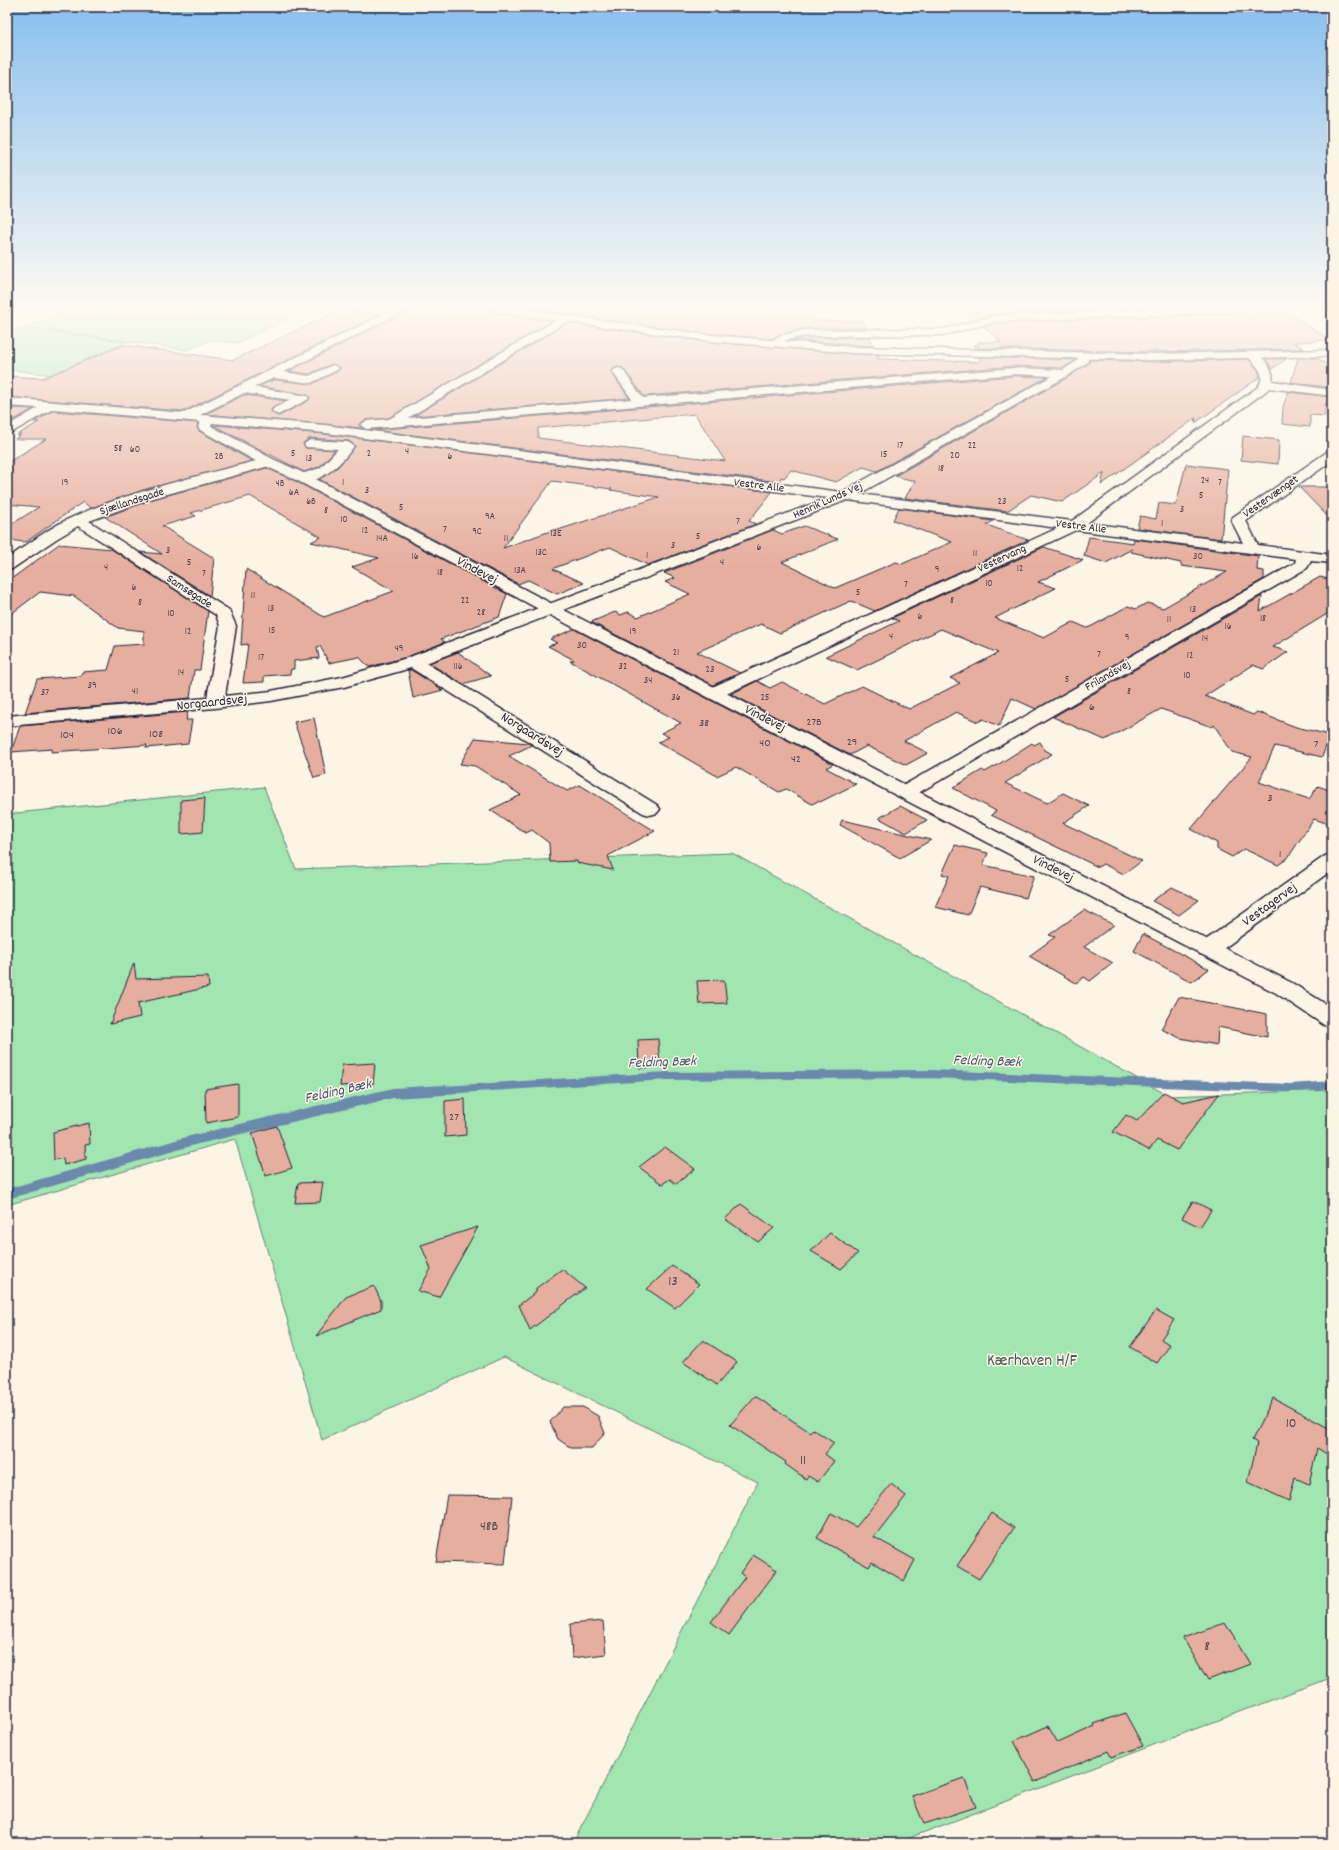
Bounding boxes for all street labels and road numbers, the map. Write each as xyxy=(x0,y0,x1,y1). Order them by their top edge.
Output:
street label: Vestervænget xyxy=(1240,471,1303,523)
street label: Vestre Alle xyxy=(733,474,785,498)
street label: Henrik Lunds Vej xyxy=(790,478,866,524)
street label: Sjællandsgade xyxy=(98,484,166,520)
street label: Vestre Alle xyxy=(1055,515,1107,539)
street label: Vestervang xyxy=(975,540,1029,578)
street label: Vindevej xyxy=(453,552,501,590)
street label: Samsøgade xyxy=(163,571,215,613)
street label: Frilandsvej xyxy=(1082,656,1134,696)
street label: Norgaardsvej xyxy=(176,689,248,717)
street label: Vindevej xyxy=(741,700,789,738)
street label: Norgaardsvej xyxy=(497,708,567,762)
street label: Vindevej xyxy=(1029,850,1077,888)
street label: Vestagervej xyxy=(1238,878,1302,932)

